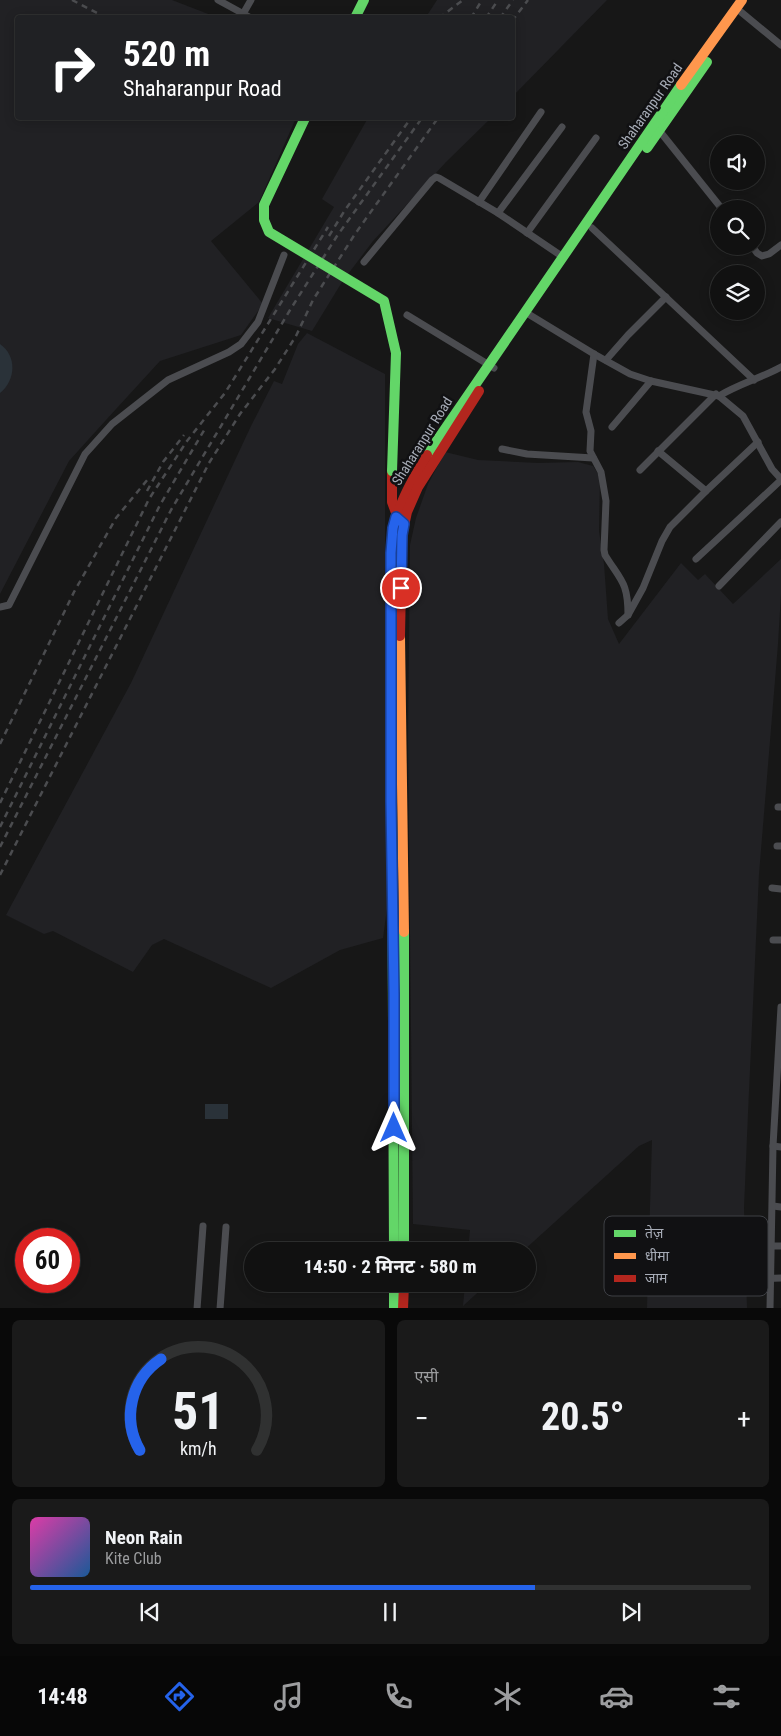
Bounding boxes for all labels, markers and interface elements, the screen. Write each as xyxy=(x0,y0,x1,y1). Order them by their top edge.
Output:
text: 520 m xyxy=(123,34,210,75)
icon: right xyxy=(40,35,105,100)
street label: Shaharanpur Road xyxy=(614,60,686,152)
text: Shaharanpur Road xyxy=(123,76,282,101)
map controls xyxy=(710,135,765,320)
button: sound xyxy=(710,135,765,190)
button: search xyxy=(710,200,765,255)
button: layers xyxy=(710,265,765,320)
street label: Shaharanpur Road xyxy=(388,394,456,488)
pin xyxy=(380,567,422,609)
icon: arrive xyxy=(387,574,415,602)
position arrow xyxy=(367,1101,419,1153)
legend xyxy=(604,1216,768,1296)
text: तेज़ xyxy=(645,1224,664,1241)
speed limit sign: 60 xyxy=(15,1228,80,1293)
text: धीमा xyxy=(645,1248,670,1264)
text: 14:50 · 2 मिनट · 580 m xyxy=(303,1255,477,1278)
text: जाम xyxy=(645,1270,668,1286)
text: एसी xyxy=(415,1367,438,1386)
text: 51 xyxy=(172,1381,225,1442)
text: 20.5° xyxy=(541,1395,625,1439)
text: − xyxy=(415,1402,429,1435)
text: + xyxy=(737,1402,751,1435)
text: km/h xyxy=(180,1438,217,1459)
text: Neon Rain xyxy=(105,1526,183,1549)
text: Kite Club xyxy=(105,1549,162,1568)
icon: previous xyxy=(136,1598,164,1626)
icon: pause xyxy=(376,1598,404,1626)
icon: next xyxy=(617,1598,645,1626)
icon: directions xyxy=(162,1679,197,1714)
icon: music xyxy=(271,1679,306,1714)
icon: phone xyxy=(381,1679,416,1714)
icon: climate xyxy=(490,1679,525,1714)
icon: car xyxy=(599,1679,634,1714)
icon: filters xyxy=(709,1679,744,1714)
text: 14:48 xyxy=(37,1684,88,1709)

